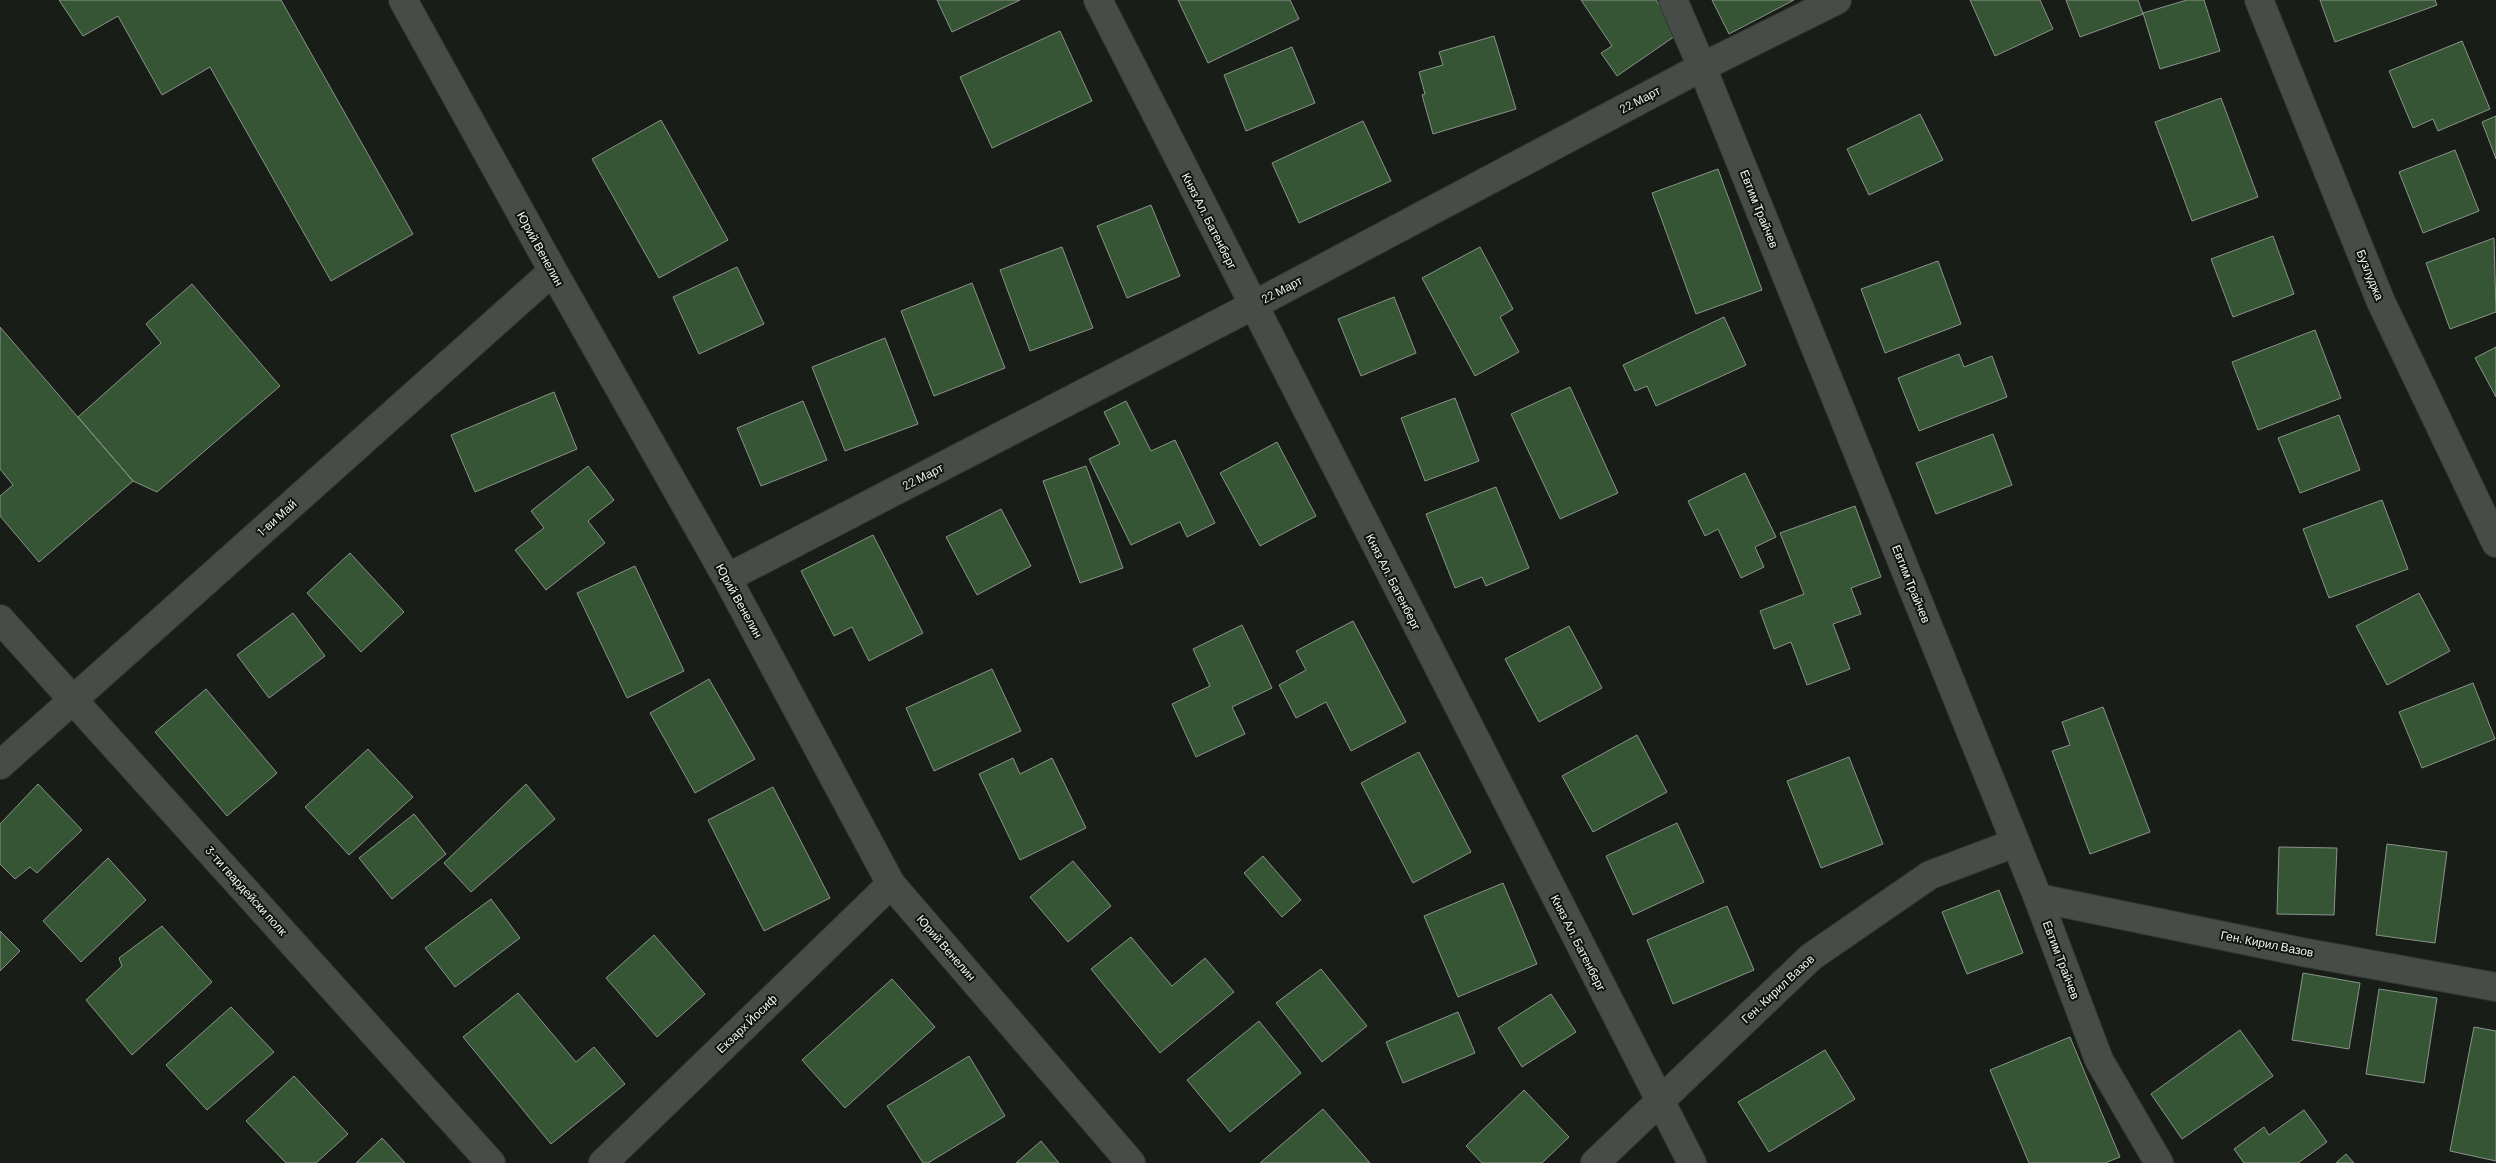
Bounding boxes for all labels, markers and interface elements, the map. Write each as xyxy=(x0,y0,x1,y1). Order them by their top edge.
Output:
street label: 22 Март xyxy=(1617,82,1663,117)
street label: Евтим Трайчев xyxy=(1737,168,1782,250)
street label: Княз Ал. Батенберг xyxy=(1179,170,1241,272)
street label: Юрий Венелин xyxy=(514,209,567,288)
street label: Бузлуджа xyxy=(2354,247,2388,303)
street label: 22 Март xyxy=(1259,272,1305,307)
street label: 22 Март xyxy=(900,460,946,493)
street label: 1-ви Май xyxy=(254,496,299,538)
street label: Княз Ал. Батенберг xyxy=(1363,531,1425,633)
street label: Евтим Трайчев xyxy=(1889,543,1934,625)
street label: Юрий Венелин xyxy=(713,561,766,640)
street label: 3-ти гвардейски полк xyxy=(202,843,291,939)
street label: Княз Ал. Батенберг xyxy=(1548,892,1610,994)
street label: Юрий Венелин xyxy=(914,912,979,984)
street label: Евтим Трайчев xyxy=(2040,918,2083,1001)
street label: Ген. Кирил Вазов xyxy=(2219,927,2315,960)
street label: Ген. Кирил Вазов xyxy=(1738,951,1817,1026)
street label: Екзарх Йосиф xyxy=(713,991,780,1056)

